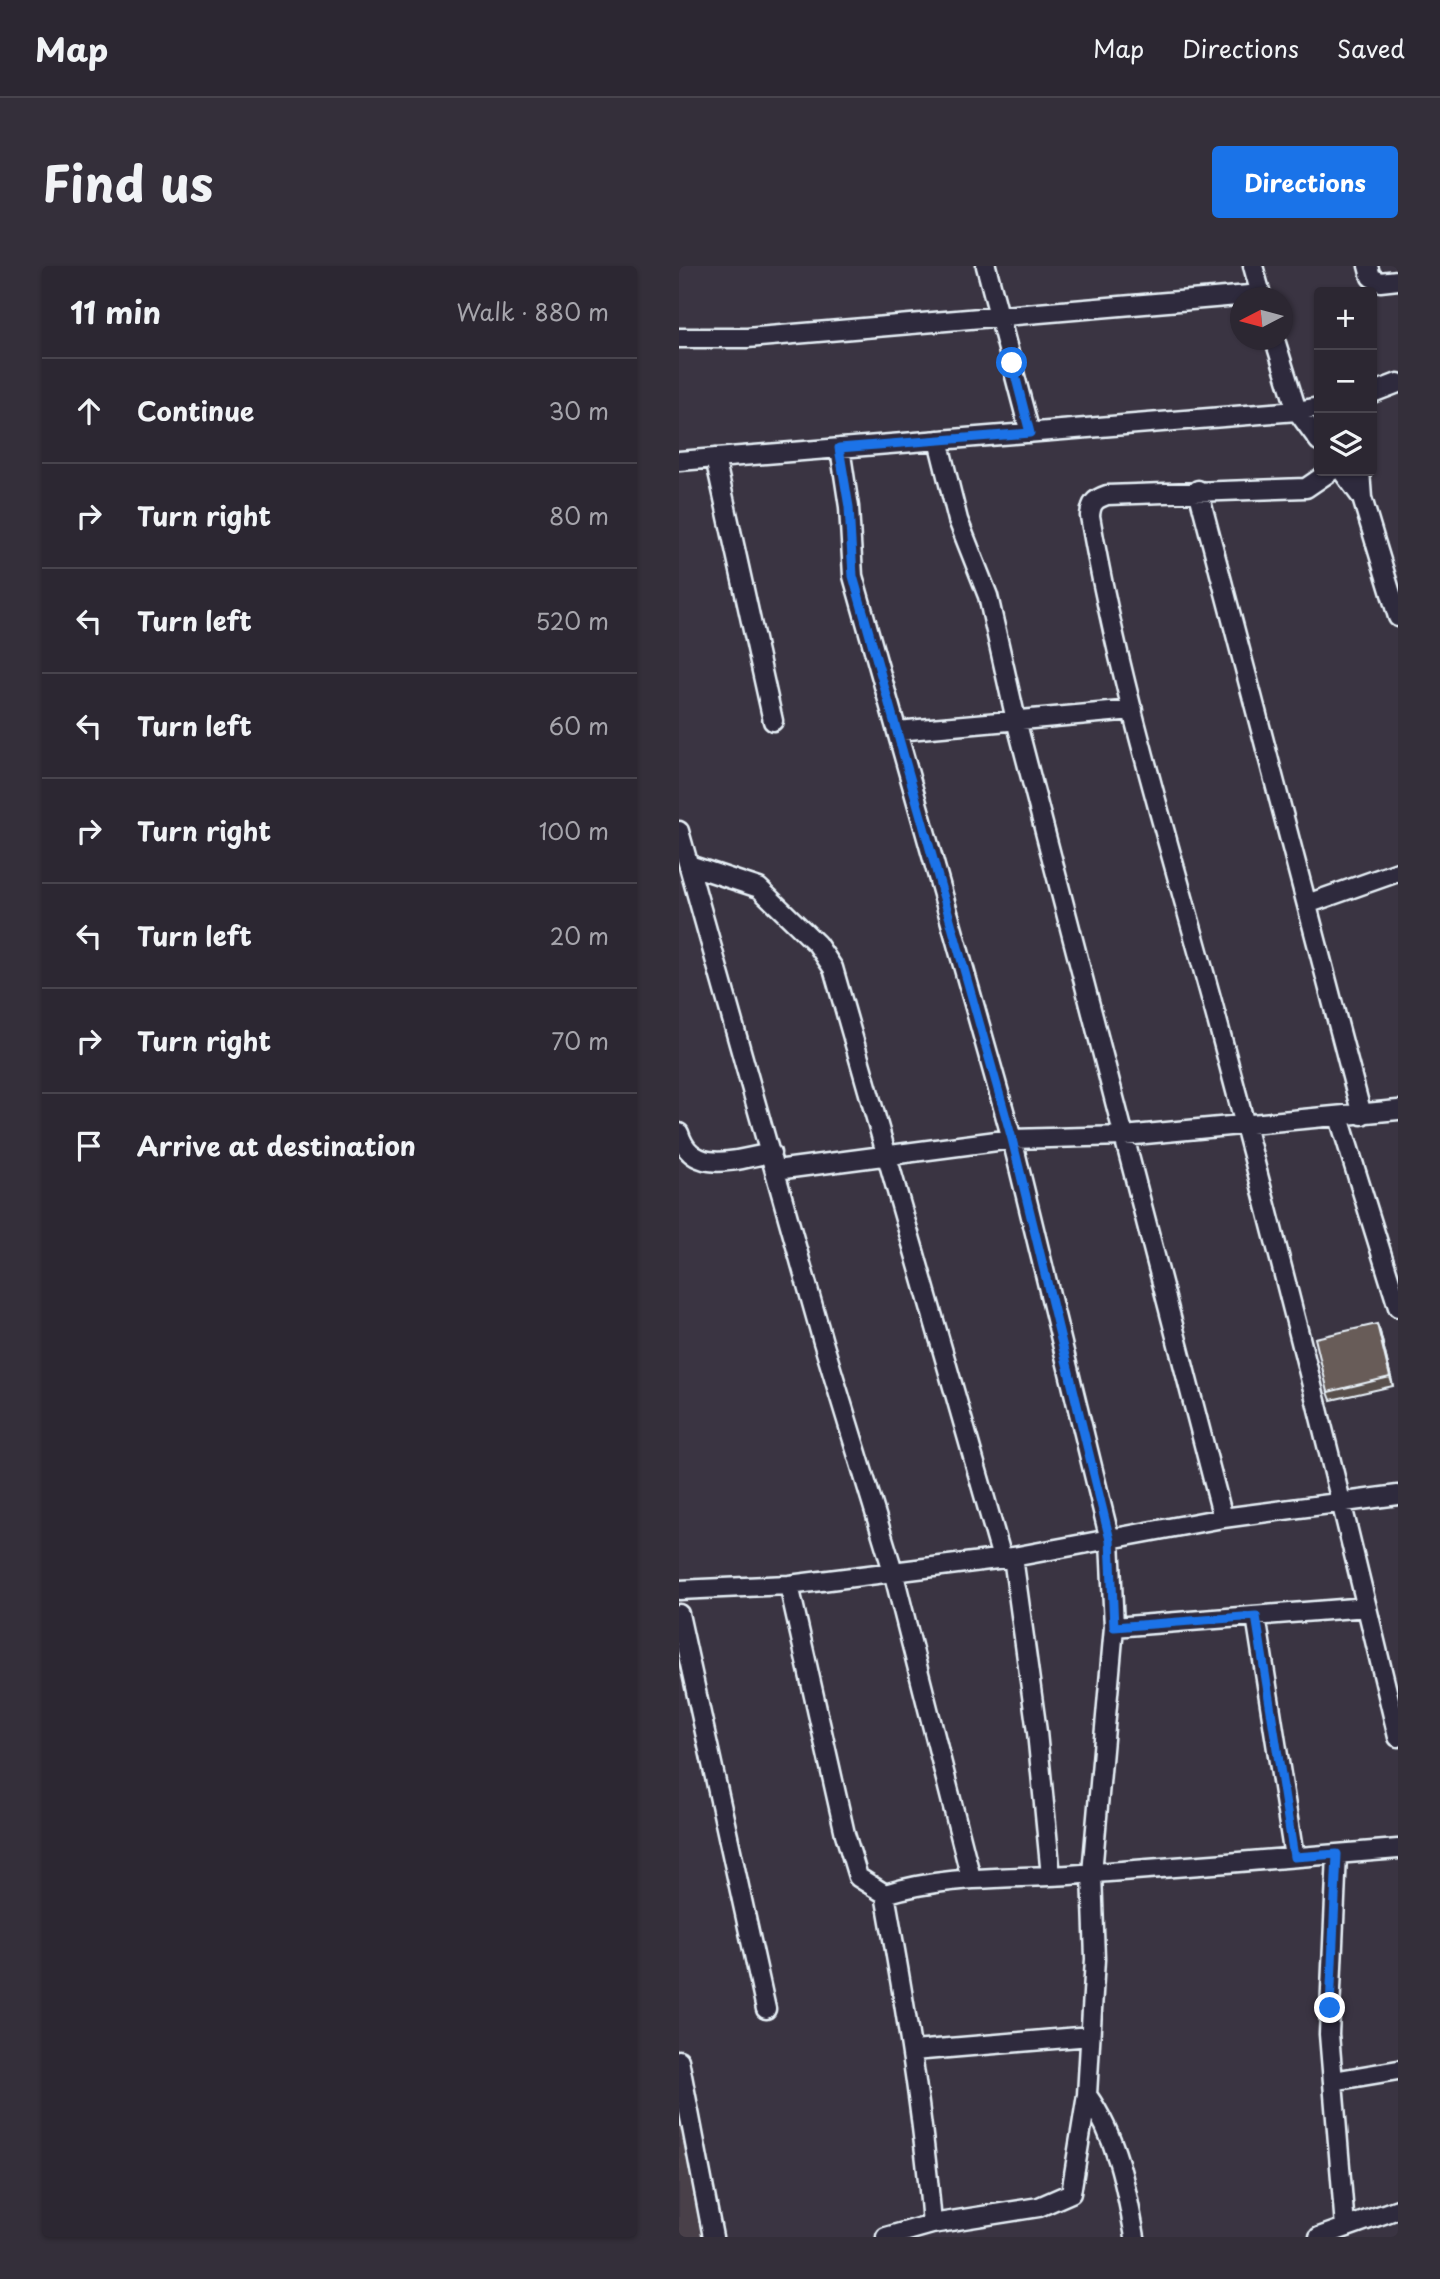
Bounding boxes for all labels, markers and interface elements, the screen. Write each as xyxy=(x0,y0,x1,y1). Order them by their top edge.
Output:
text: Map xyxy=(35,23,108,73)
text: Map xyxy=(1093,30,1144,66)
text: Directions xyxy=(1182,30,1299,66)
text: Saved xyxy=(1337,30,1405,66)
text: Find us xyxy=(42,145,213,219)
button: Directions xyxy=(1212,146,1398,218)
north arrow xyxy=(1230,287,1293,350)
map controls xyxy=(1314,287,1377,476)
button: + xyxy=(1314,287,1377,350)
text: 11 min xyxy=(70,289,161,334)
text: Walk · 880 m xyxy=(456,294,609,329)
route start xyxy=(996,347,1027,378)
button: − xyxy=(1314,350,1377,413)
text: Continue xyxy=(137,391,254,430)
icon: ahead xyxy=(70,392,108,430)
text: 30 m xyxy=(548,393,609,428)
button: layers xyxy=(1314,413,1377,476)
text: Turn right xyxy=(137,496,271,535)
icon: right xyxy=(70,497,108,535)
text: 80 m xyxy=(549,498,609,533)
text: Turn left xyxy=(137,601,252,640)
icon: left xyxy=(70,602,108,640)
text: 520 m xyxy=(536,603,609,638)
text: Turn left xyxy=(137,706,252,745)
icon: left xyxy=(70,707,108,745)
text: 60 m xyxy=(549,708,609,743)
text: Turn right xyxy=(137,811,271,850)
icon: right xyxy=(70,812,108,850)
text: 100 m xyxy=(539,813,609,848)
text: Turn left xyxy=(137,916,252,955)
icon: left xyxy=(70,917,108,955)
text: 20 m xyxy=(550,918,609,953)
text: Turn right xyxy=(137,1021,271,1060)
icon: right xyxy=(70,1022,108,1060)
text: 70 m xyxy=(551,1023,609,1058)
text: Arrive at destination xyxy=(137,1126,416,1165)
icon: arrive xyxy=(70,1127,108,1165)
route end xyxy=(1314,1992,1345,2023)

